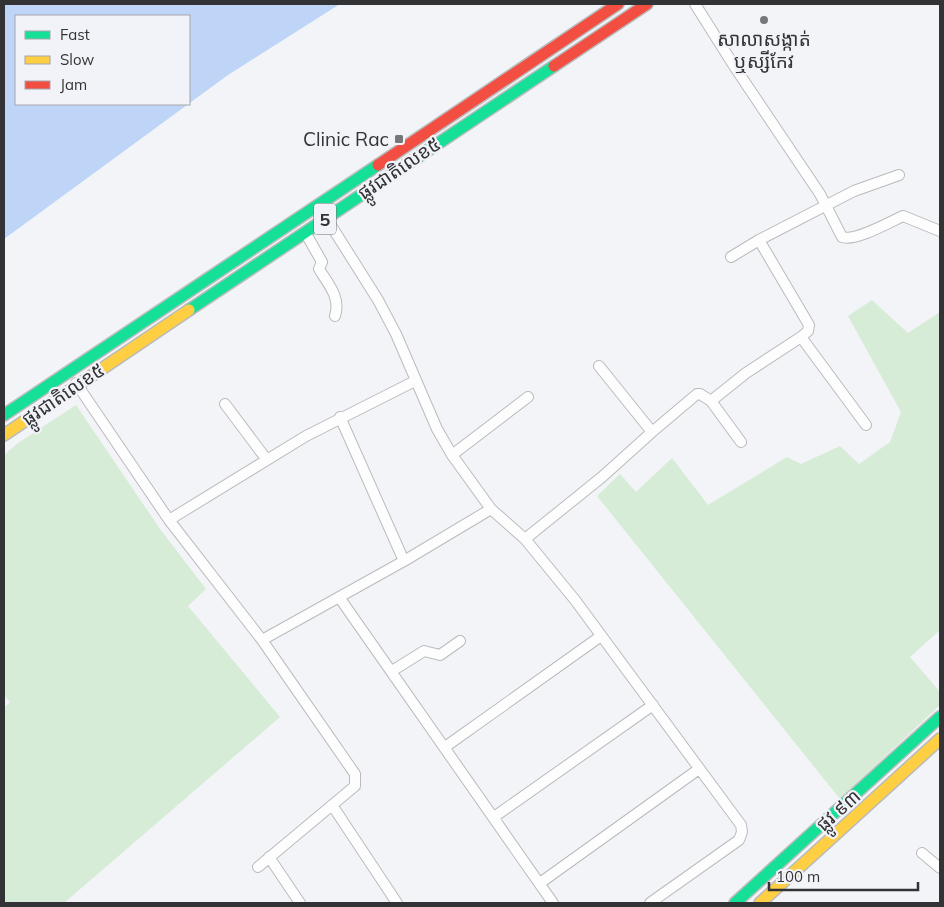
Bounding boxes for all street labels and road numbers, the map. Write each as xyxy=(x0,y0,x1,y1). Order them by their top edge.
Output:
street label: ផ្លូវជាតិលេខ៥ xyxy=(353,131,448,209)
road number: 5 xyxy=(314,203,336,234)
street label: ផ្លូវជាតិលេខ៥ xyxy=(17,357,112,435)
street label: ផ្លូវ ៩៣ xyxy=(811,784,869,840)

